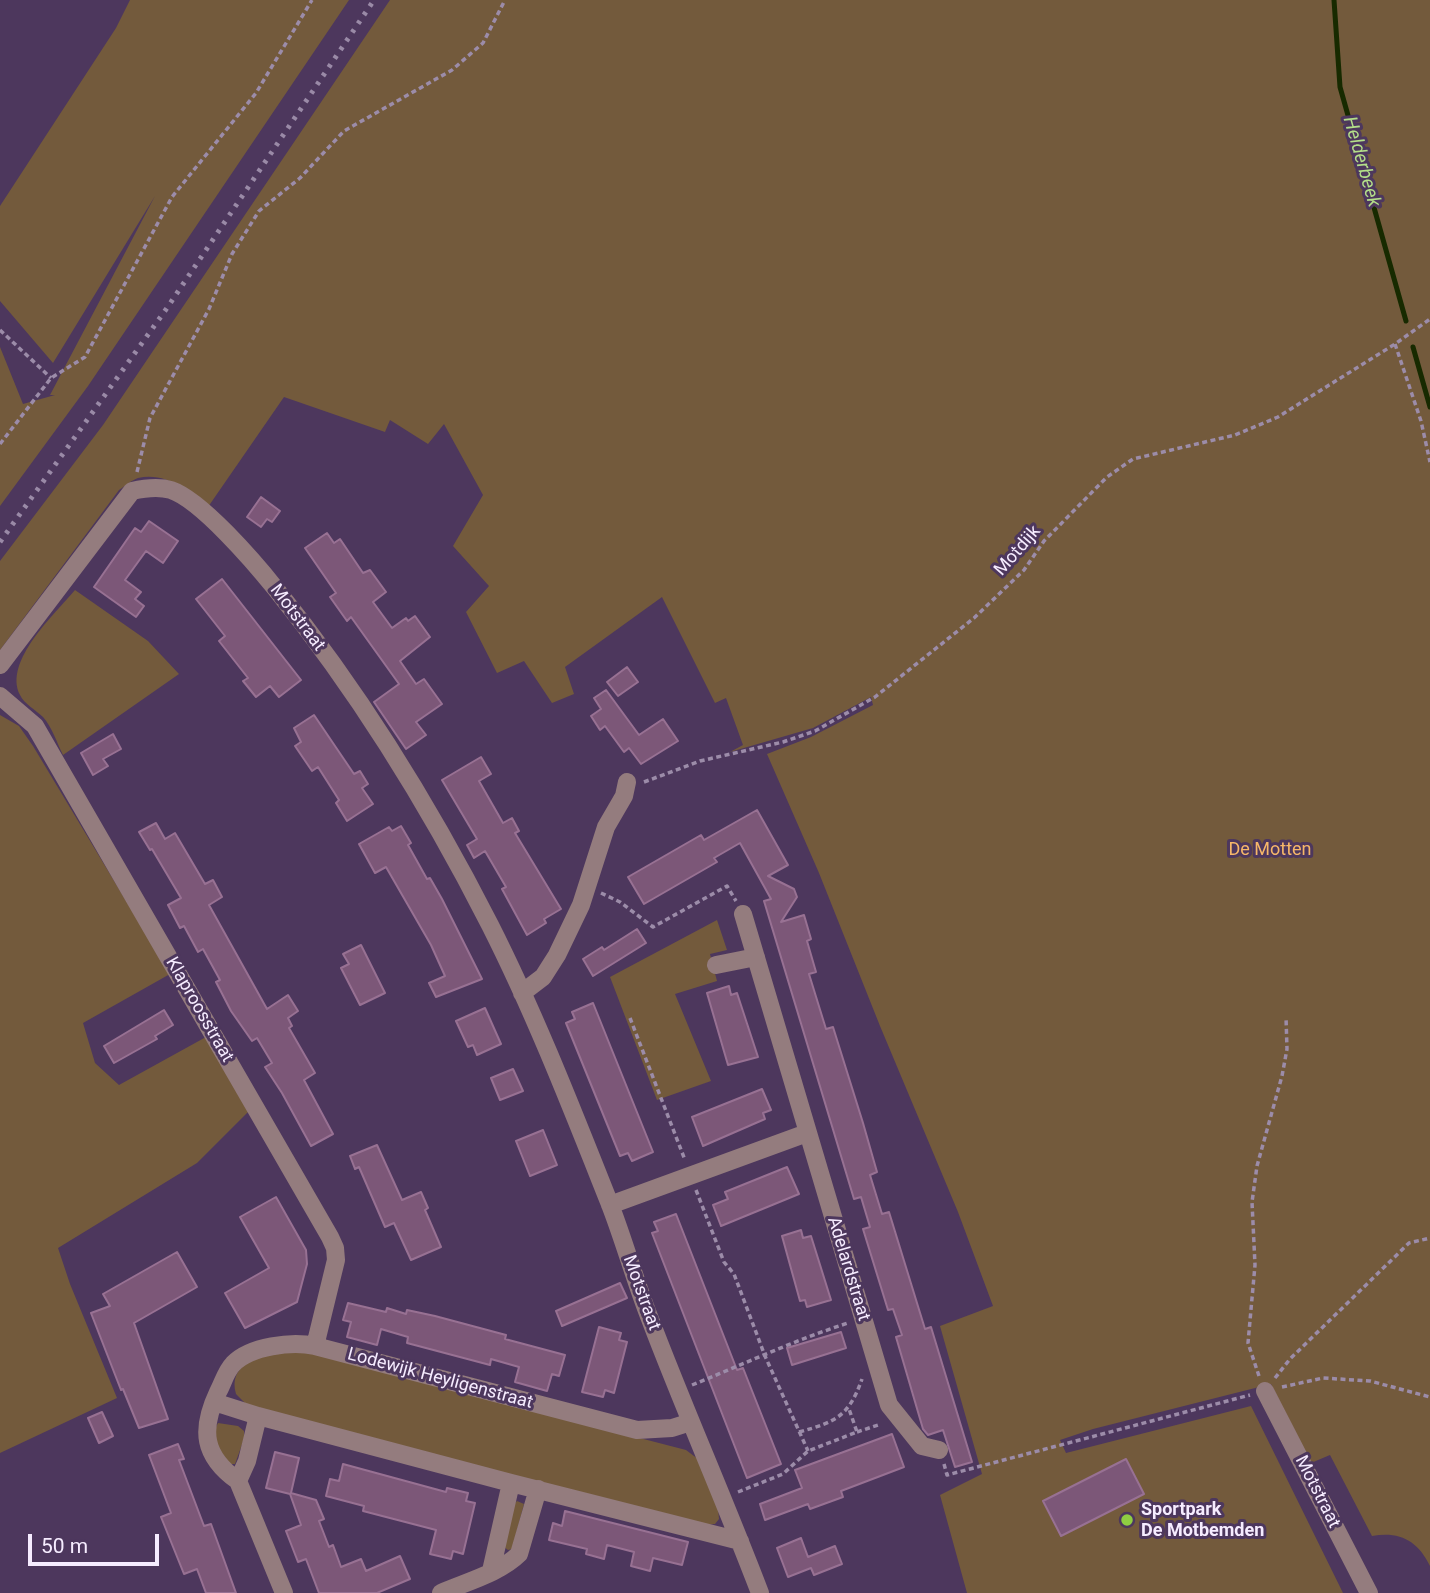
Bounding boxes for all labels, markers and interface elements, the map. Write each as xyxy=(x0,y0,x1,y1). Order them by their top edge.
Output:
water label: Helderbeek xyxy=(1337,114,1385,210)
street label: Motdijk xyxy=(990,521,1046,581)
street label: Motstraat xyxy=(265,580,329,656)
park label: De Motten xyxy=(1228,839,1312,861)
street label: Klaproosstraat xyxy=(160,954,238,1066)
street label: Adelardstraat xyxy=(822,1214,874,1324)
street label: Motstraat xyxy=(617,1253,665,1333)
street label: Lodewijk Heyligenstraat xyxy=(345,1344,535,1414)
street label: Motstraat xyxy=(1290,1452,1344,1532)
place label: Sportpark De Motbemden xyxy=(1141,1499,1264,1542)
marker: Sportpark De Motbemden xyxy=(1119,1512,1135,1528)
scale bar xyxy=(32,1520,163,1564)
text: 50 m xyxy=(41,1534,88,1558)

